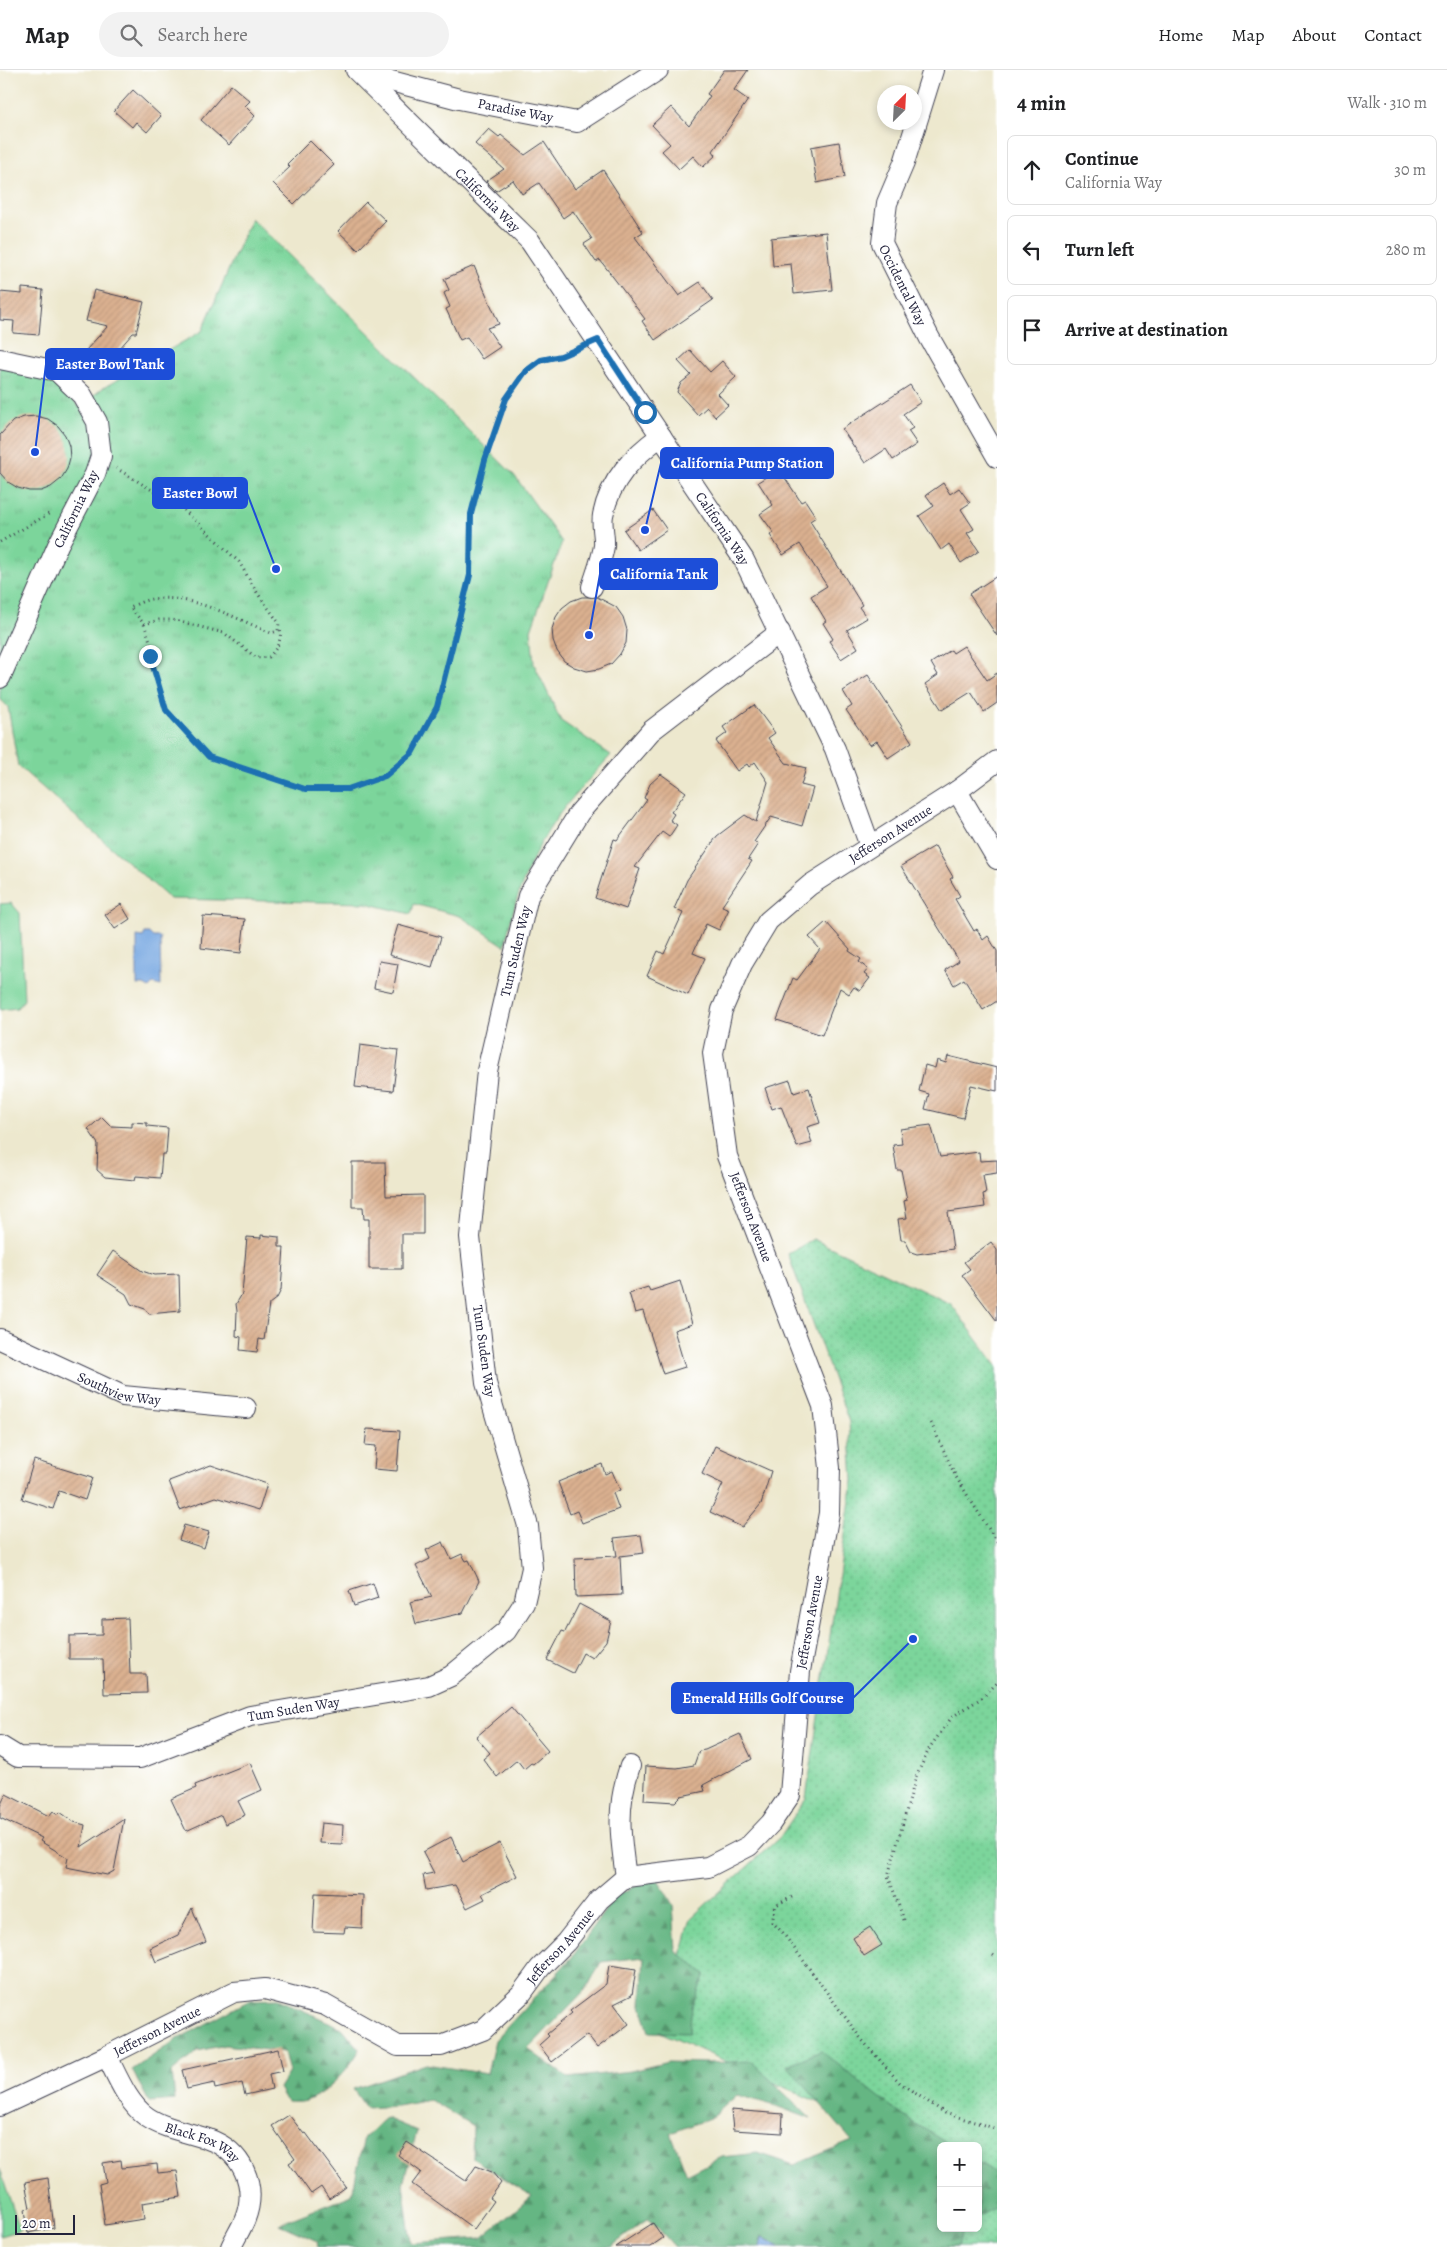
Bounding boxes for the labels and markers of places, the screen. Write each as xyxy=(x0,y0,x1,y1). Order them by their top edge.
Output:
callout: Easter Bowl Tank xyxy=(46,349,174,379)
callout: California Pump Station xyxy=(661,448,833,478)
callout: Easter Bowl xyxy=(153,478,247,508)
callout: California Tank xyxy=(600,559,717,589)
callout: Emerald Hills Golf Course xyxy=(672,1683,853,1713)

